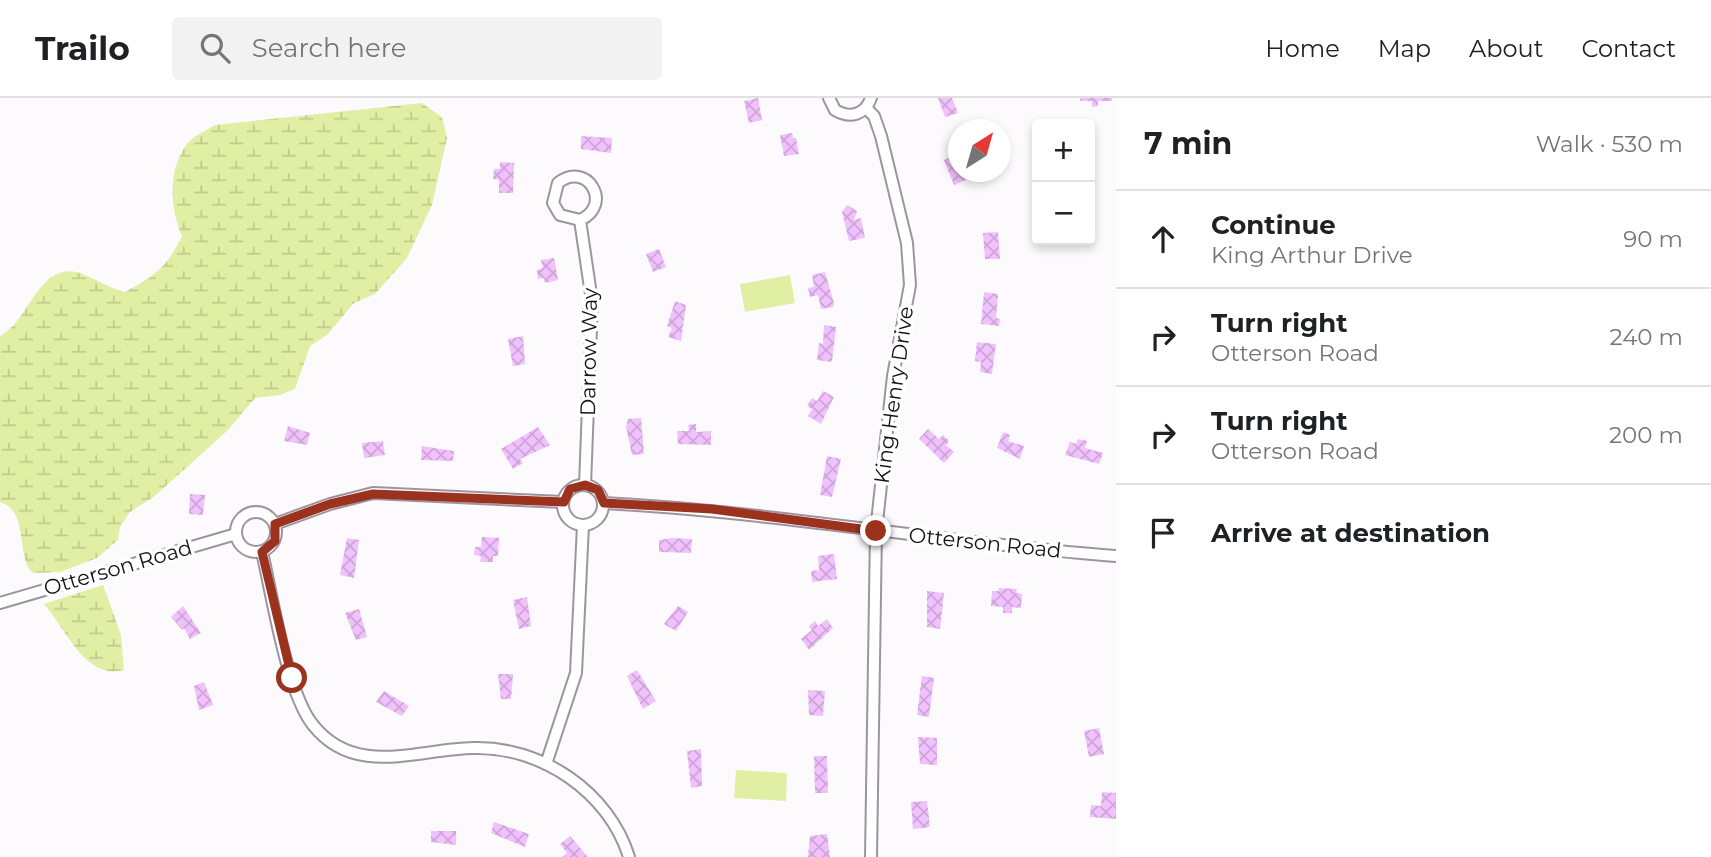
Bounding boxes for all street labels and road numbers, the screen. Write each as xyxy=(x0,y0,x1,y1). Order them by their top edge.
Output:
street label: Darrow Way xyxy=(575,287,602,416)
street label: King Henry Drive xyxy=(869,305,918,485)
street label: Otterson Road xyxy=(908,522,1063,563)
street label: Otterson Road xyxy=(41,534,195,601)

